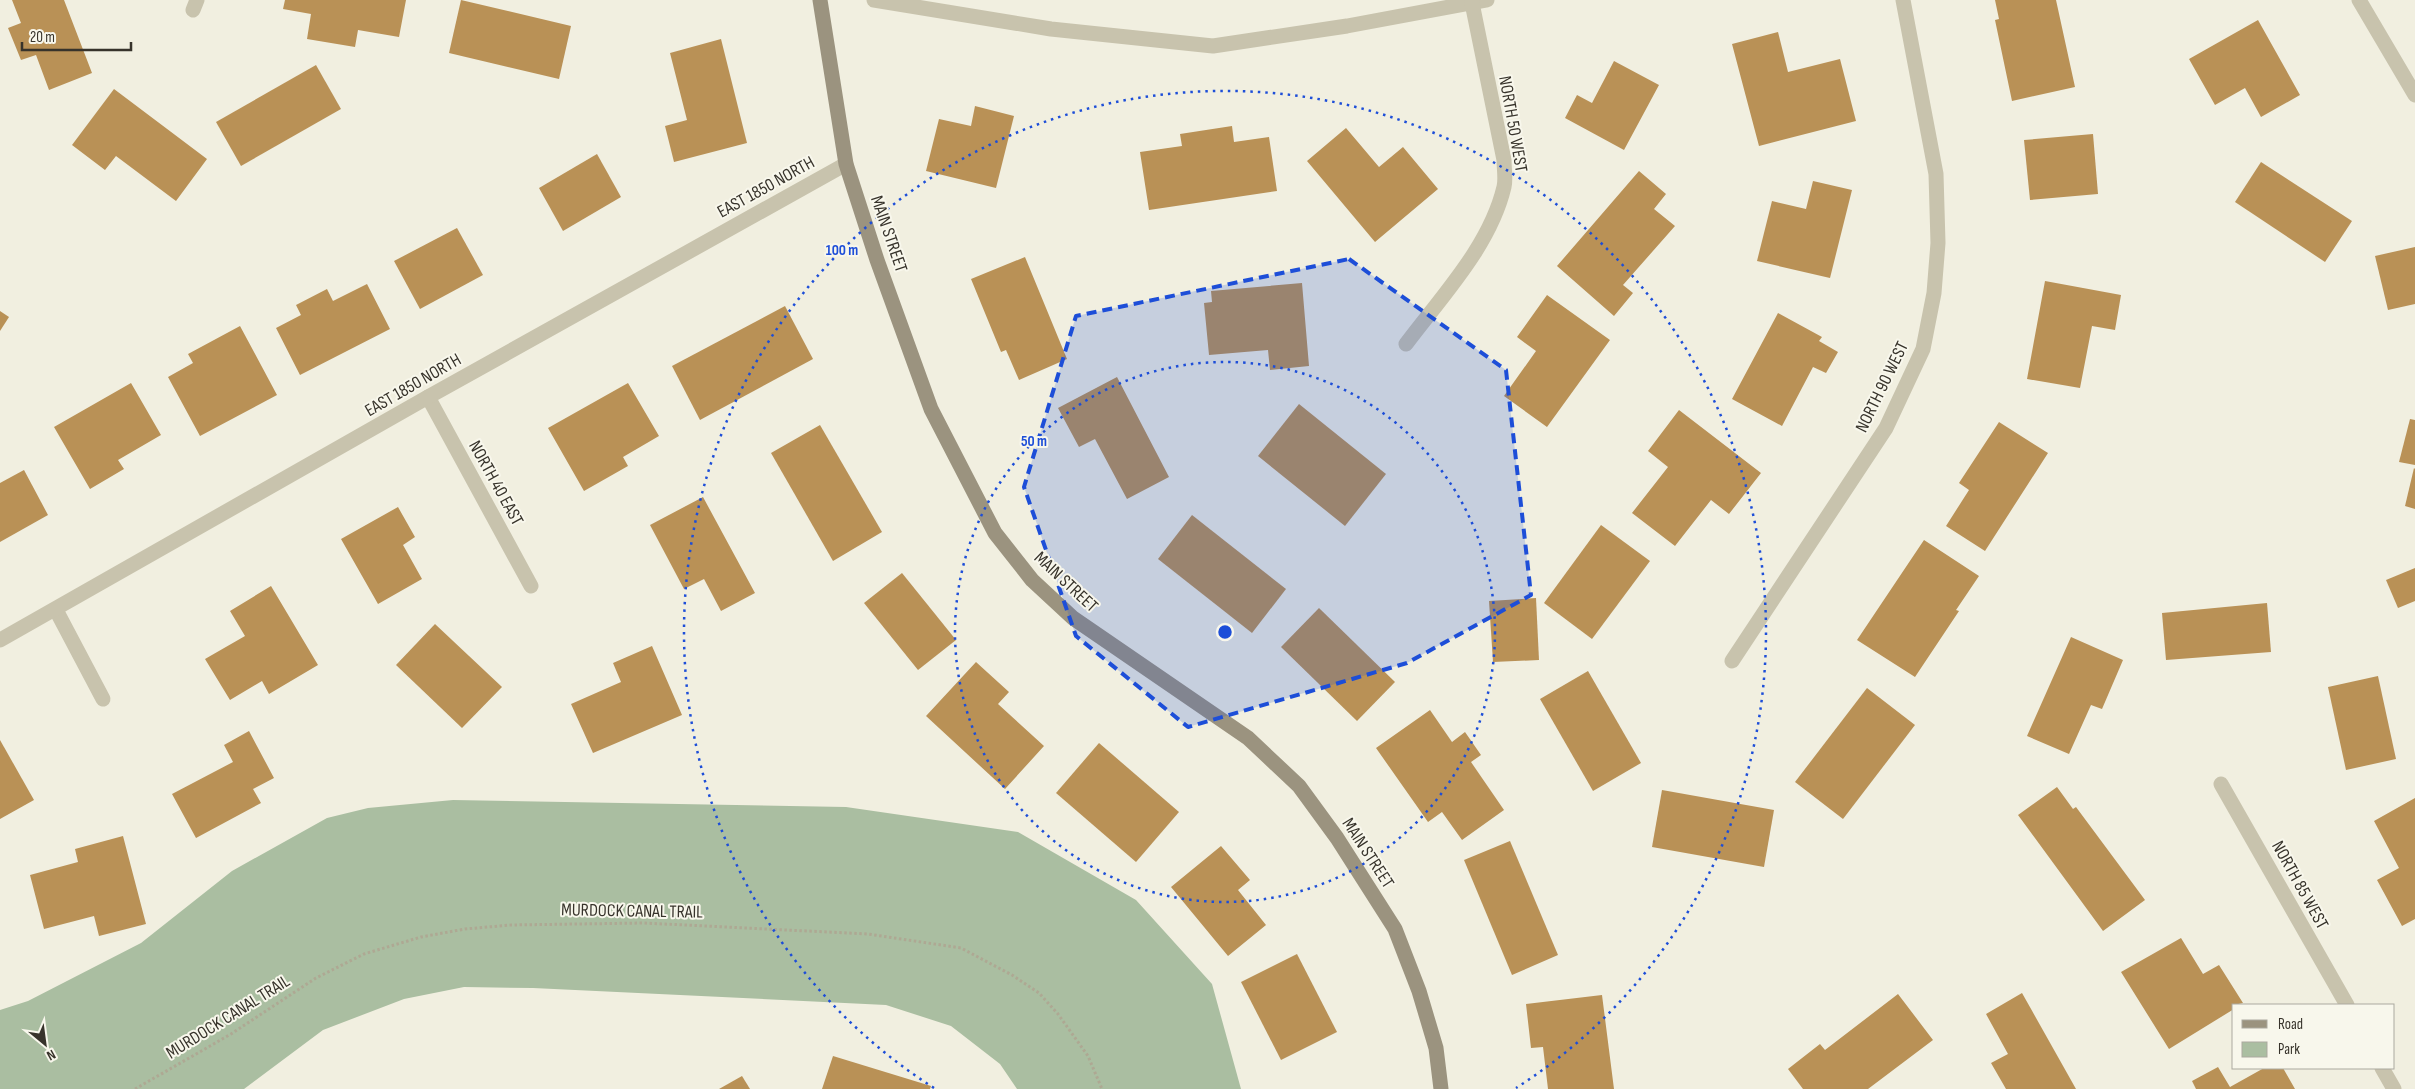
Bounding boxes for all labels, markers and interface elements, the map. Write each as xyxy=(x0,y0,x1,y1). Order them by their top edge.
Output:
scale bar xyxy=(22,20,131,52)
text: 20 m xyxy=(30,28,55,47)
street label: NORTH 50 WEST xyxy=(1494,74,1532,174)
street label: EAST 1850 NORTH xyxy=(714,152,818,222)
street label: MAIN STREET xyxy=(866,193,912,275)
text: 100 m xyxy=(826,241,858,260)
street label: NORTH 90 WEST xyxy=(1851,338,1913,436)
street label: EAST 1850 NORTH xyxy=(361,349,465,421)
text: 50 m xyxy=(1021,432,1047,451)
street label: NORTH 40 EAST xyxy=(464,437,528,529)
street label: MAIN STREET xyxy=(1030,547,1102,617)
centre of rings xyxy=(1216,623,1234,641)
street label: MAIN STREET xyxy=(1338,814,1398,892)
street label: NORTH 85 WEST xyxy=(2267,837,2333,933)
street label: MURDOCK CANAL TRAIL xyxy=(561,899,703,923)
street label: MURDOCK CANAL TRAIL xyxy=(162,970,294,1063)
legend xyxy=(2232,1004,2395,1069)
text: Road xyxy=(2278,1015,2303,1034)
north arrow xyxy=(20,1019,70,1069)
text: Park xyxy=(2278,1040,2300,1059)
text: N xyxy=(44,1046,58,1064)

